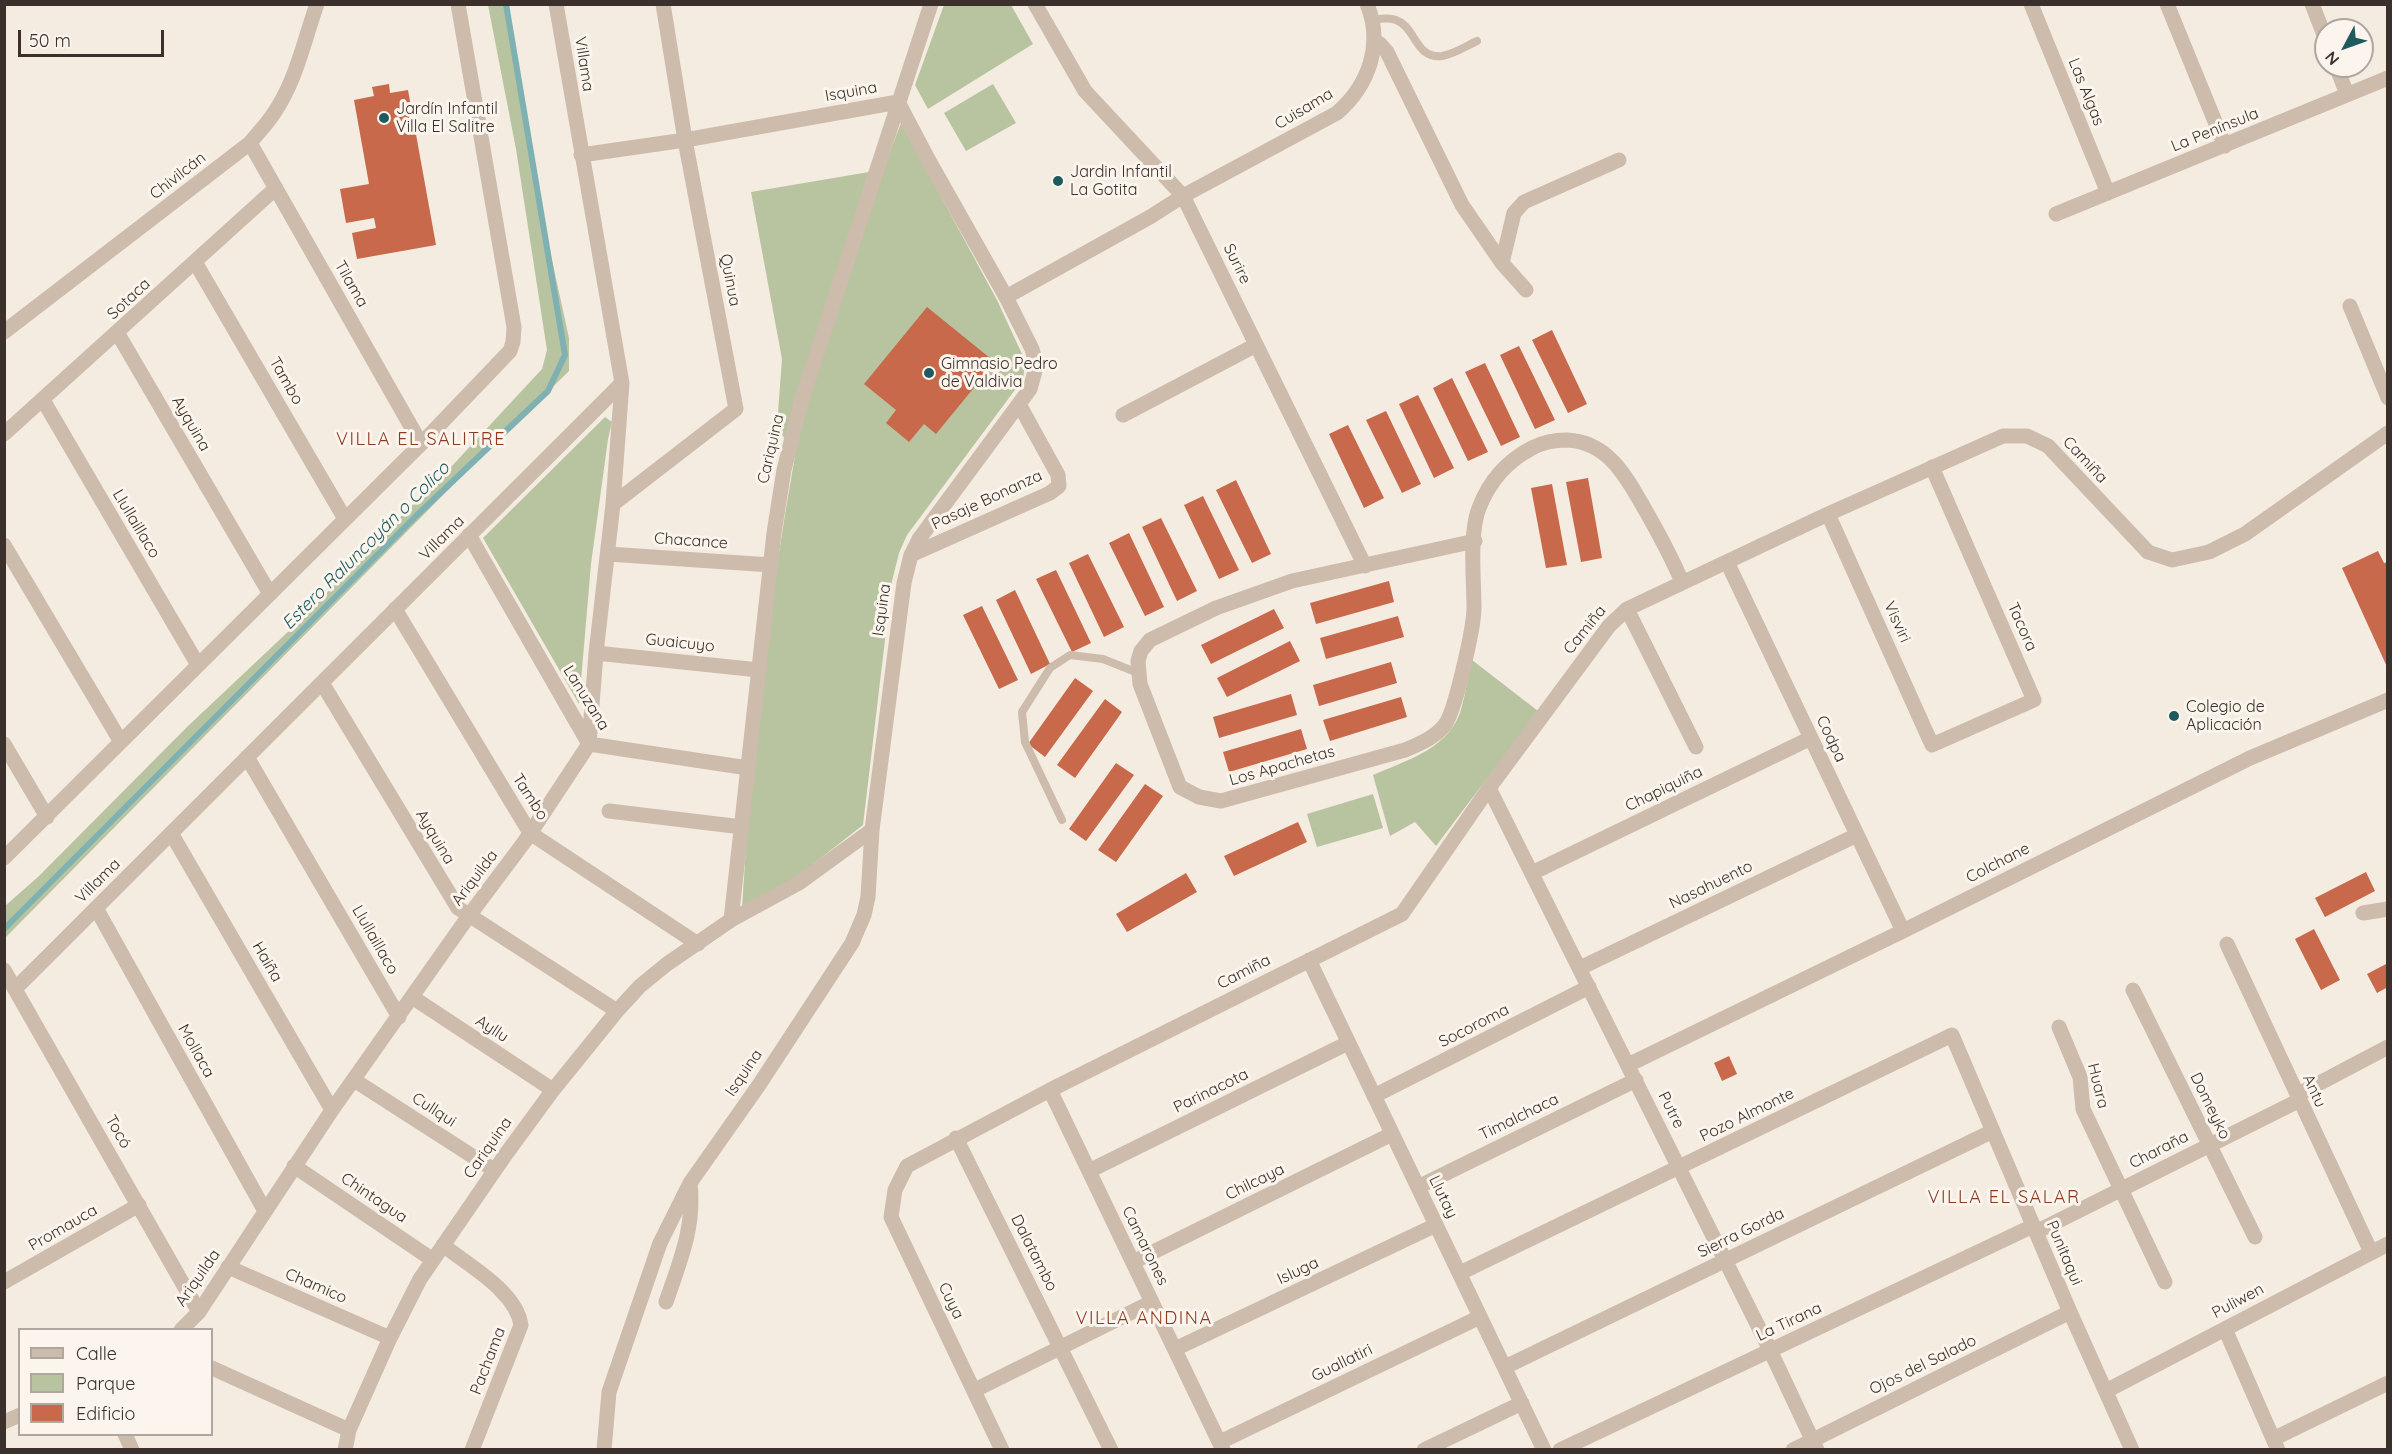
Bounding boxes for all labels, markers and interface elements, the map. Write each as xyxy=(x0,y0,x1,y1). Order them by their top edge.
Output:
scale bar xyxy=(21,18,166,56)
north arrow xyxy=(2314,18,2374,78)
text: 50 m xyxy=(29,29,71,52)
street label: Villama xyxy=(570,35,598,93)
text: N xyxy=(2321,48,2343,70)
street label: Las Algas xyxy=(2064,55,2108,129)
street label: Isquina xyxy=(823,78,879,106)
street label: Cuisama xyxy=(1271,84,1337,134)
place label: Jardín Infantil Villa El Salitre xyxy=(396,99,498,137)
street label: La Península xyxy=(2168,104,2262,156)
marker: Jardín Infantil Villa El Salitre xyxy=(377,111,391,125)
street label: Chivilcán xyxy=(146,148,210,204)
place label: Jardin Infantil La Gotita xyxy=(1070,162,1172,200)
marker: Jardin Infantil La Gotita xyxy=(1051,174,1065,188)
street label: Surire xyxy=(1219,241,1255,287)
street label: Quinua xyxy=(716,252,744,308)
street label: Tilama xyxy=(330,257,372,311)
street label: Sotaca xyxy=(104,274,154,324)
street label: Tambo xyxy=(265,354,307,408)
place label: Gimnasio Pedro de Valdivia xyxy=(941,354,1058,392)
marker: Gimnasio Pedro de Valdivia xyxy=(922,366,936,380)
street label: Ayquina xyxy=(168,393,214,455)
street label: Cariquina xyxy=(754,412,788,486)
district label: VILLA EL SALITRE xyxy=(336,429,506,451)
street label: Camiña xyxy=(2059,433,2111,487)
water label: Estero Raluncoyán o Colico xyxy=(278,458,454,634)
street label: Pasaje Bonanza xyxy=(929,466,1045,534)
street label: Llullaillaco xyxy=(108,486,164,562)
street label: Villama xyxy=(416,512,468,564)
street label: Chacance xyxy=(654,529,728,553)
street label: Isquina xyxy=(869,583,895,637)
street label: Visviri xyxy=(1879,598,1915,646)
street label: Tacora xyxy=(2003,600,2041,654)
street label: Camiña xyxy=(1560,602,1610,658)
street label: Guaicuyo xyxy=(644,630,716,656)
street label: Lanuzana xyxy=(559,662,613,734)
place label: Colegio de Aplicación xyxy=(2186,697,2265,735)
marker: Colegio de Aplicación xyxy=(2167,709,2181,723)
street label: Codpa xyxy=(1812,713,1850,765)
street label: Los Apachetas xyxy=(1227,742,1337,790)
street label: Chapiquiña xyxy=(1622,762,1706,816)
street label: Tambo xyxy=(508,770,552,824)
street label: Ayquina xyxy=(411,806,459,868)
street label: Colchane xyxy=(1963,839,2033,887)
street label: Ariquilda xyxy=(448,846,502,910)
street label: Villama xyxy=(72,855,124,907)
street label: Nasahuento xyxy=(1666,857,1756,913)
street label: Llullaillaco xyxy=(348,902,402,978)
street label: Haiña xyxy=(248,938,286,986)
street label: Camiña xyxy=(1214,950,1274,994)
street label: Socoroma xyxy=(1436,1000,1512,1052)
street label: Ayllu xyxy=(472,1011,512,1047)
street label: Mollaca xyxy=(174,1021,218,1081)
street label: Isquina xyxy=(721,1046,767,1100)
street label: Huara xyxy=(2083,1061,2113,1111)
street label: Parinacota xyxy=(1171,1065,1251,1117)
street label: Domeyko xyxy=(2186,1070,2234,1142)
street label: Antu xyxy=(2298,1071,2330,1111)
street label: Pozo Almonte xyxy=(1697,1084,1797,1146)
street label: Putre xyxy=(1654,1088,1688,1132)
street label: Cullqui xyxy=(408,1089,460,1131)
street label: Timalchaca xyxy=(1476,1090,1562,1144)
street label: Tocó xyxy=(101,1112,135,1152)
street label: Cariquina xyxy=(460,1113,516,1183)
street label: Charaña xyxy=(2126,1127,2192,1173)
street label: Chilcaya xyxy=(1222,1160,1288,1204)
street label: Chintagua xyxy=(337,1169,411,1227)
street label: Llutay xyxy=(1424,1172,1462,1222)
district label: VILLA EL SALAR xyxy=(1928,1187,2080,1209)
street label: Promauca xyxy=(25,1201,101,1255)
street label: Camarones xyxy=(1118,1203,1172,1289)
street label: Sierra Gorda xyxy=(1695,1204,1787,1262)
street label: Dalatambo xyxy=(1006,1211,1062,1295)
street label: Punitaqui xyxy=(2042,1218,2086,1288)
street label: Ariquilda xyxy=(171,1246,225,1310)
street label: Isluga xyxy=(1274,1253,1322,1289)
street label: Chamico xyxy=(282,1264,350,1308)
street label: Puliwen xyxy=(2209,1279,2267,1323)
street label: Cuya xyxy=(934,1280,968,1322)
street label: La Tirana xyxy=(1753,1298,1825,1346)
district label: VILLA ANDINA xyxy=(1075,1308,1213,1330)
street label: Pachama xyxy=(466,1325,510,1397)
legend xyxy=(18,1328,213,1436)
street label: Ojos del Salado xyxy=(1867,1331,1979,1399)
street label: Guallatiri xyxy=(1308,1340,1376,1386)
text: Calle xyxy=(76,1342,117,1365)
text: Parque xyxy=(76,1372,135,1395)
text: Edificio xyxy=(76,1402,135,1425)

